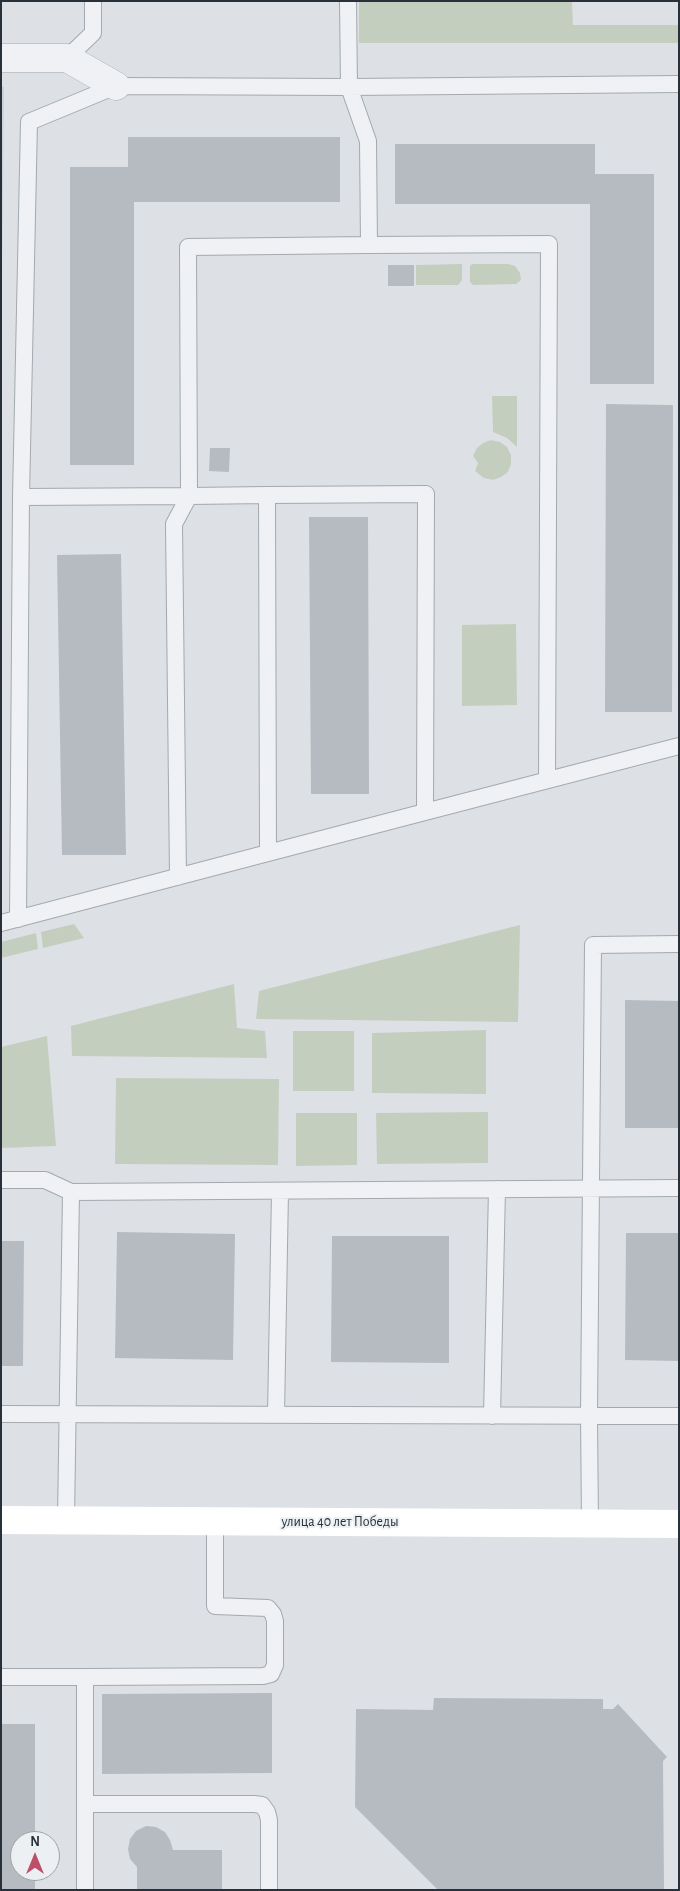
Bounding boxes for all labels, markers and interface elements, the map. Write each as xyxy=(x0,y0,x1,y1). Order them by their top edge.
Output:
street label: улица 40 лет Победы xyxy=(281,1514,399,1530)
north arrow xyxy=(10,1831,60,1881)
text: N xyxy=(30,1835,40,1849)

